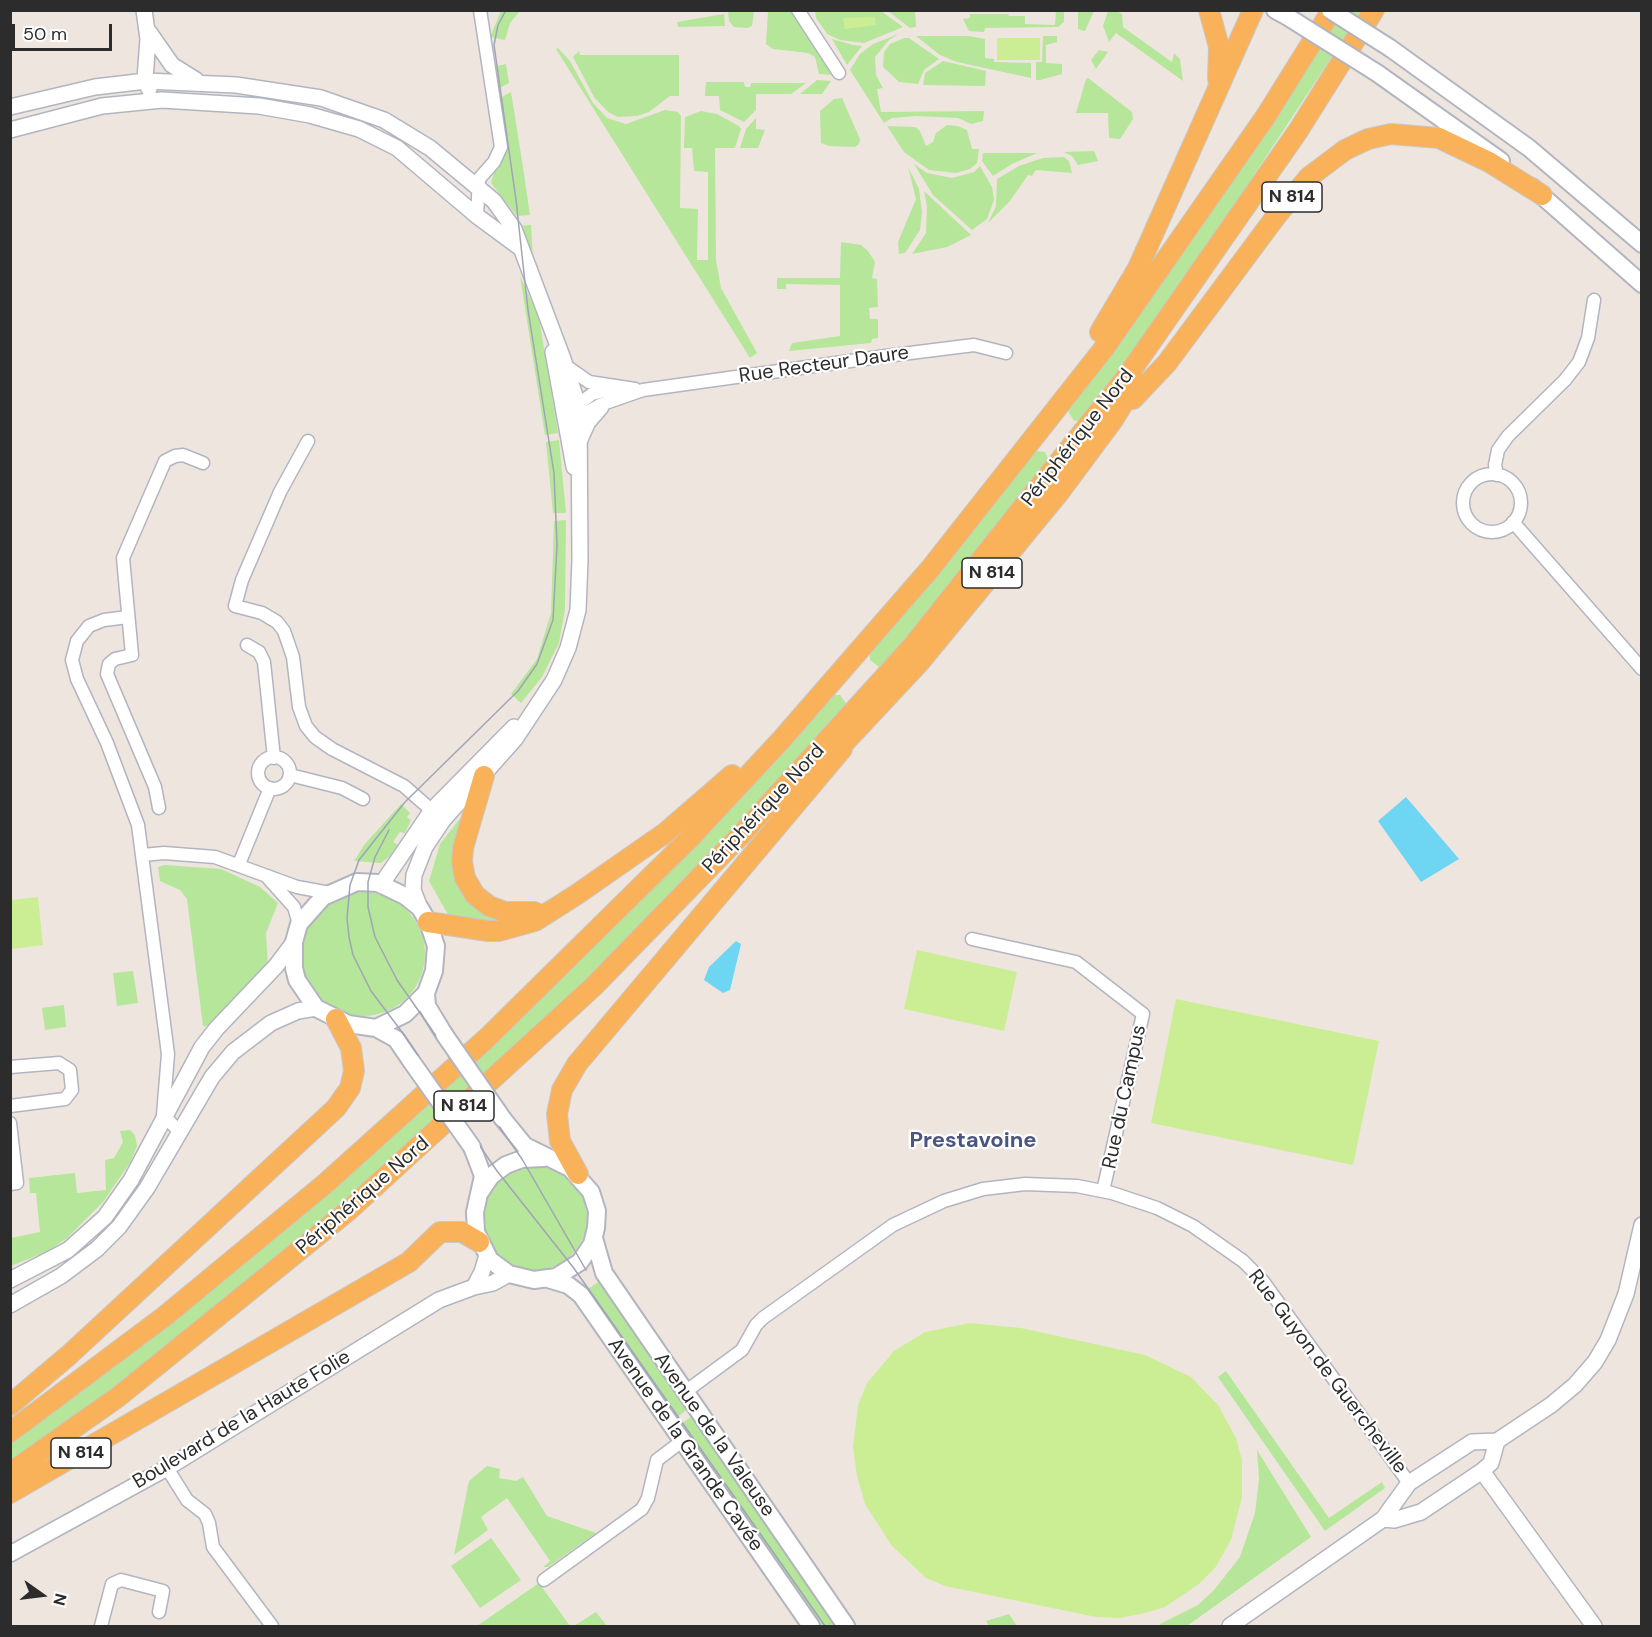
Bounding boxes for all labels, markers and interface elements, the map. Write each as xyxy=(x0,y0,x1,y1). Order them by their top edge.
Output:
scale bar xyxy=(15,12,116,50)
text: 50 m xyxy=(23,22,67,46)
road number: N 814 xyxy=(1262,182,1322,212)
street label: Rue Recteur Daure xyxy=(737,341,911,389)
street label: Périphérique Nord xyxy=(1017,364,1139,512)
road number: N 814 xyxy=(962,558,1022,588)
street label: Périphérique Nord xyxy=(698,739,830,879)
street label: Rue du Campus xyxy=(1098,1023,1152,1171)
road number: N 814 xyxy=(434,1091,494,1121)
district label: Prestavoine xyxy=(909,1128,1037,1154)
street label: Périphérique Nord xyxy=(292,1132,434,1260)
street label: Rue Guyon de Guercheville xyxy=(1242,1265,1412,1479)
street label: Avenue de la Grande Cavée xyxy=(602,1334,768,1556)
street label: Boulevard de la Haute Folie xyxy=(129,1345,355,1495)
street label: Avenue de la Valeuse xyxy=(648,1348,780,1522)
road number: N 814 xyxy=(51,1438,111,1468)
north arrow xyxy=(12,1565,72,1625)
text: N xyxy=(48,1591,72,1608)

